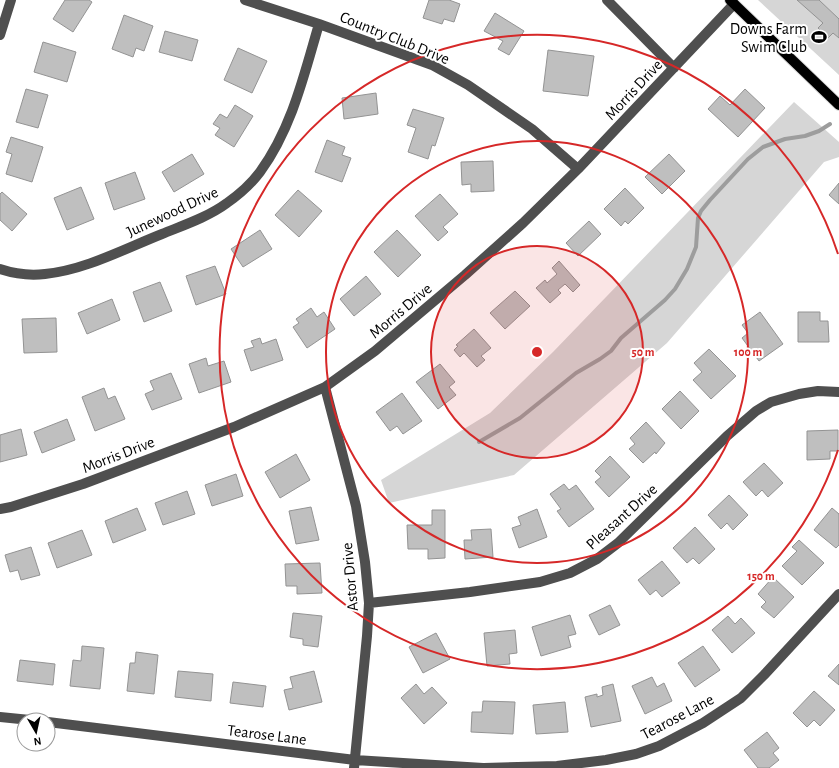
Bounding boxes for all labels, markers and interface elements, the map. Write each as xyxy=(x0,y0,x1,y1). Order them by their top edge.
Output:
street label: Country Club Drive xyxy=(337,9,452,68)
place label: Downs Farm Swim Club xyxy=(730,21,807,55)
sports icon: Downs Farm Swim Club xyxy=(810,28,828,46)
street label: Morris Drive xyxy=(602,56,666,123)
street label: Junewood Drive xyxy=(124,184,221,240)
street label: Morris Drive xyxy=(366,280,435,341)
centre of rings xyxy=(530,345,544,359)
text: 50 m xyxy=(632,346,655,358)
text: 100 m xyxy=(734,346,762,358)
street label: Morris Drive xyxy=(80,434,157,476)
street label: Pleasant Drive xyxy=(583,481,660,553)
street label: Astor Drive xyxy=(339,542,361,612)
text: 150 m xyxy=(747,570,775,582)
street label: Tearose Lane xyxy=(638,691,716,743)
north arrow xyxy=(16,712,56,752)
street label: Tearose Lane xyxy=(226,722,307,748)
text: N xyxy=(33,735,42,747)

